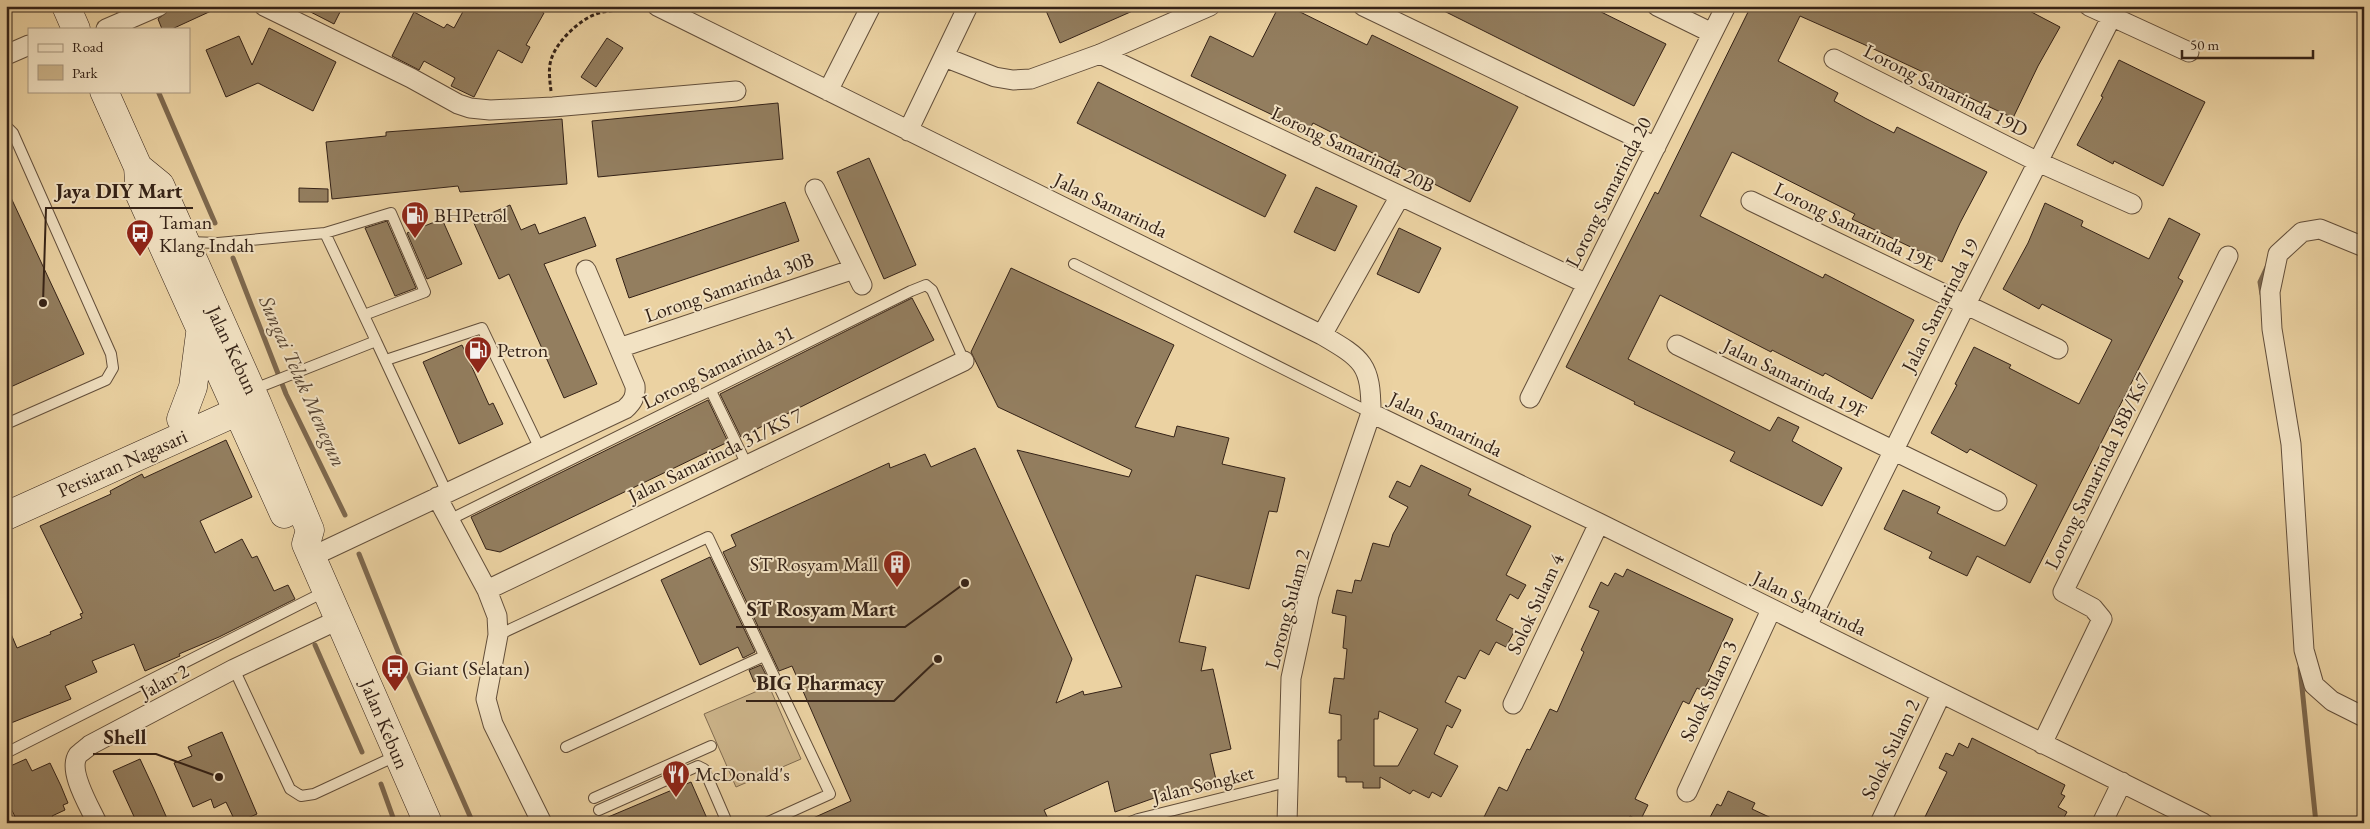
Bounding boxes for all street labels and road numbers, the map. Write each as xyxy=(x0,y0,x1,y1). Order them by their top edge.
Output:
street label: Lorong Samarinda 19D xyxy=(1860,37,2032,143)
street label: Lorong Samarinda 20B xyxy=(1267,100,1439,198)
street label: Lorong Samarinda 20 xyxy=(1559,112,1657,272)
street label: Jalan Samarinda xyxy=(1048,165,1172,244)
street label: Lorong Samarinda 19E xyxy=(1770,176,1940,276)
street label: Jalan Samarinda 19 xyxy=(1894,234,1985,378)
street label: Lorong Samarinda 30B xyxy=(641,246,817,328)
street label: Jalan Kebun xyxy=(200,300,265,399)
street label: Lorong Samarinda 31 xyxy=(638,319,798,415)
street label: Jalan Samarinda 19F xyxy=(1717,331,1871,424)
street label: Lorong Samarinda 18B/Ks7 xyxy=(2038,368,2156,573)
street label: Jalan Samarinda xyxy=(1383,384,1507,463)
street label: Jalan Samarinda 31/KS 7 xyxy=(622,401,807,509)
street label: Persiaran Nagasari xyxy=(53,423,191,503)
street label: Lorong Sulam 2 xyxy=(1258,546,1316,672)
street label: Solok Sulam 4 xyxy=(1500,549,1570,659)
street label: Jalan Samarinda xyxy=(1747,563,1871,642)
street label: Solok Sulam 3 xyxy=(1673,636,1743,746)
street label: Jalan 2 xyxy=(133,657,193,706)
street label: Jalan Kebun xyxy=(354,673,416,773)
street label: Solok Sulam 2 xyxy=(1855,694,1926,803)
street label: Jalan Songket xyxy=(1147,759,1257,810)

